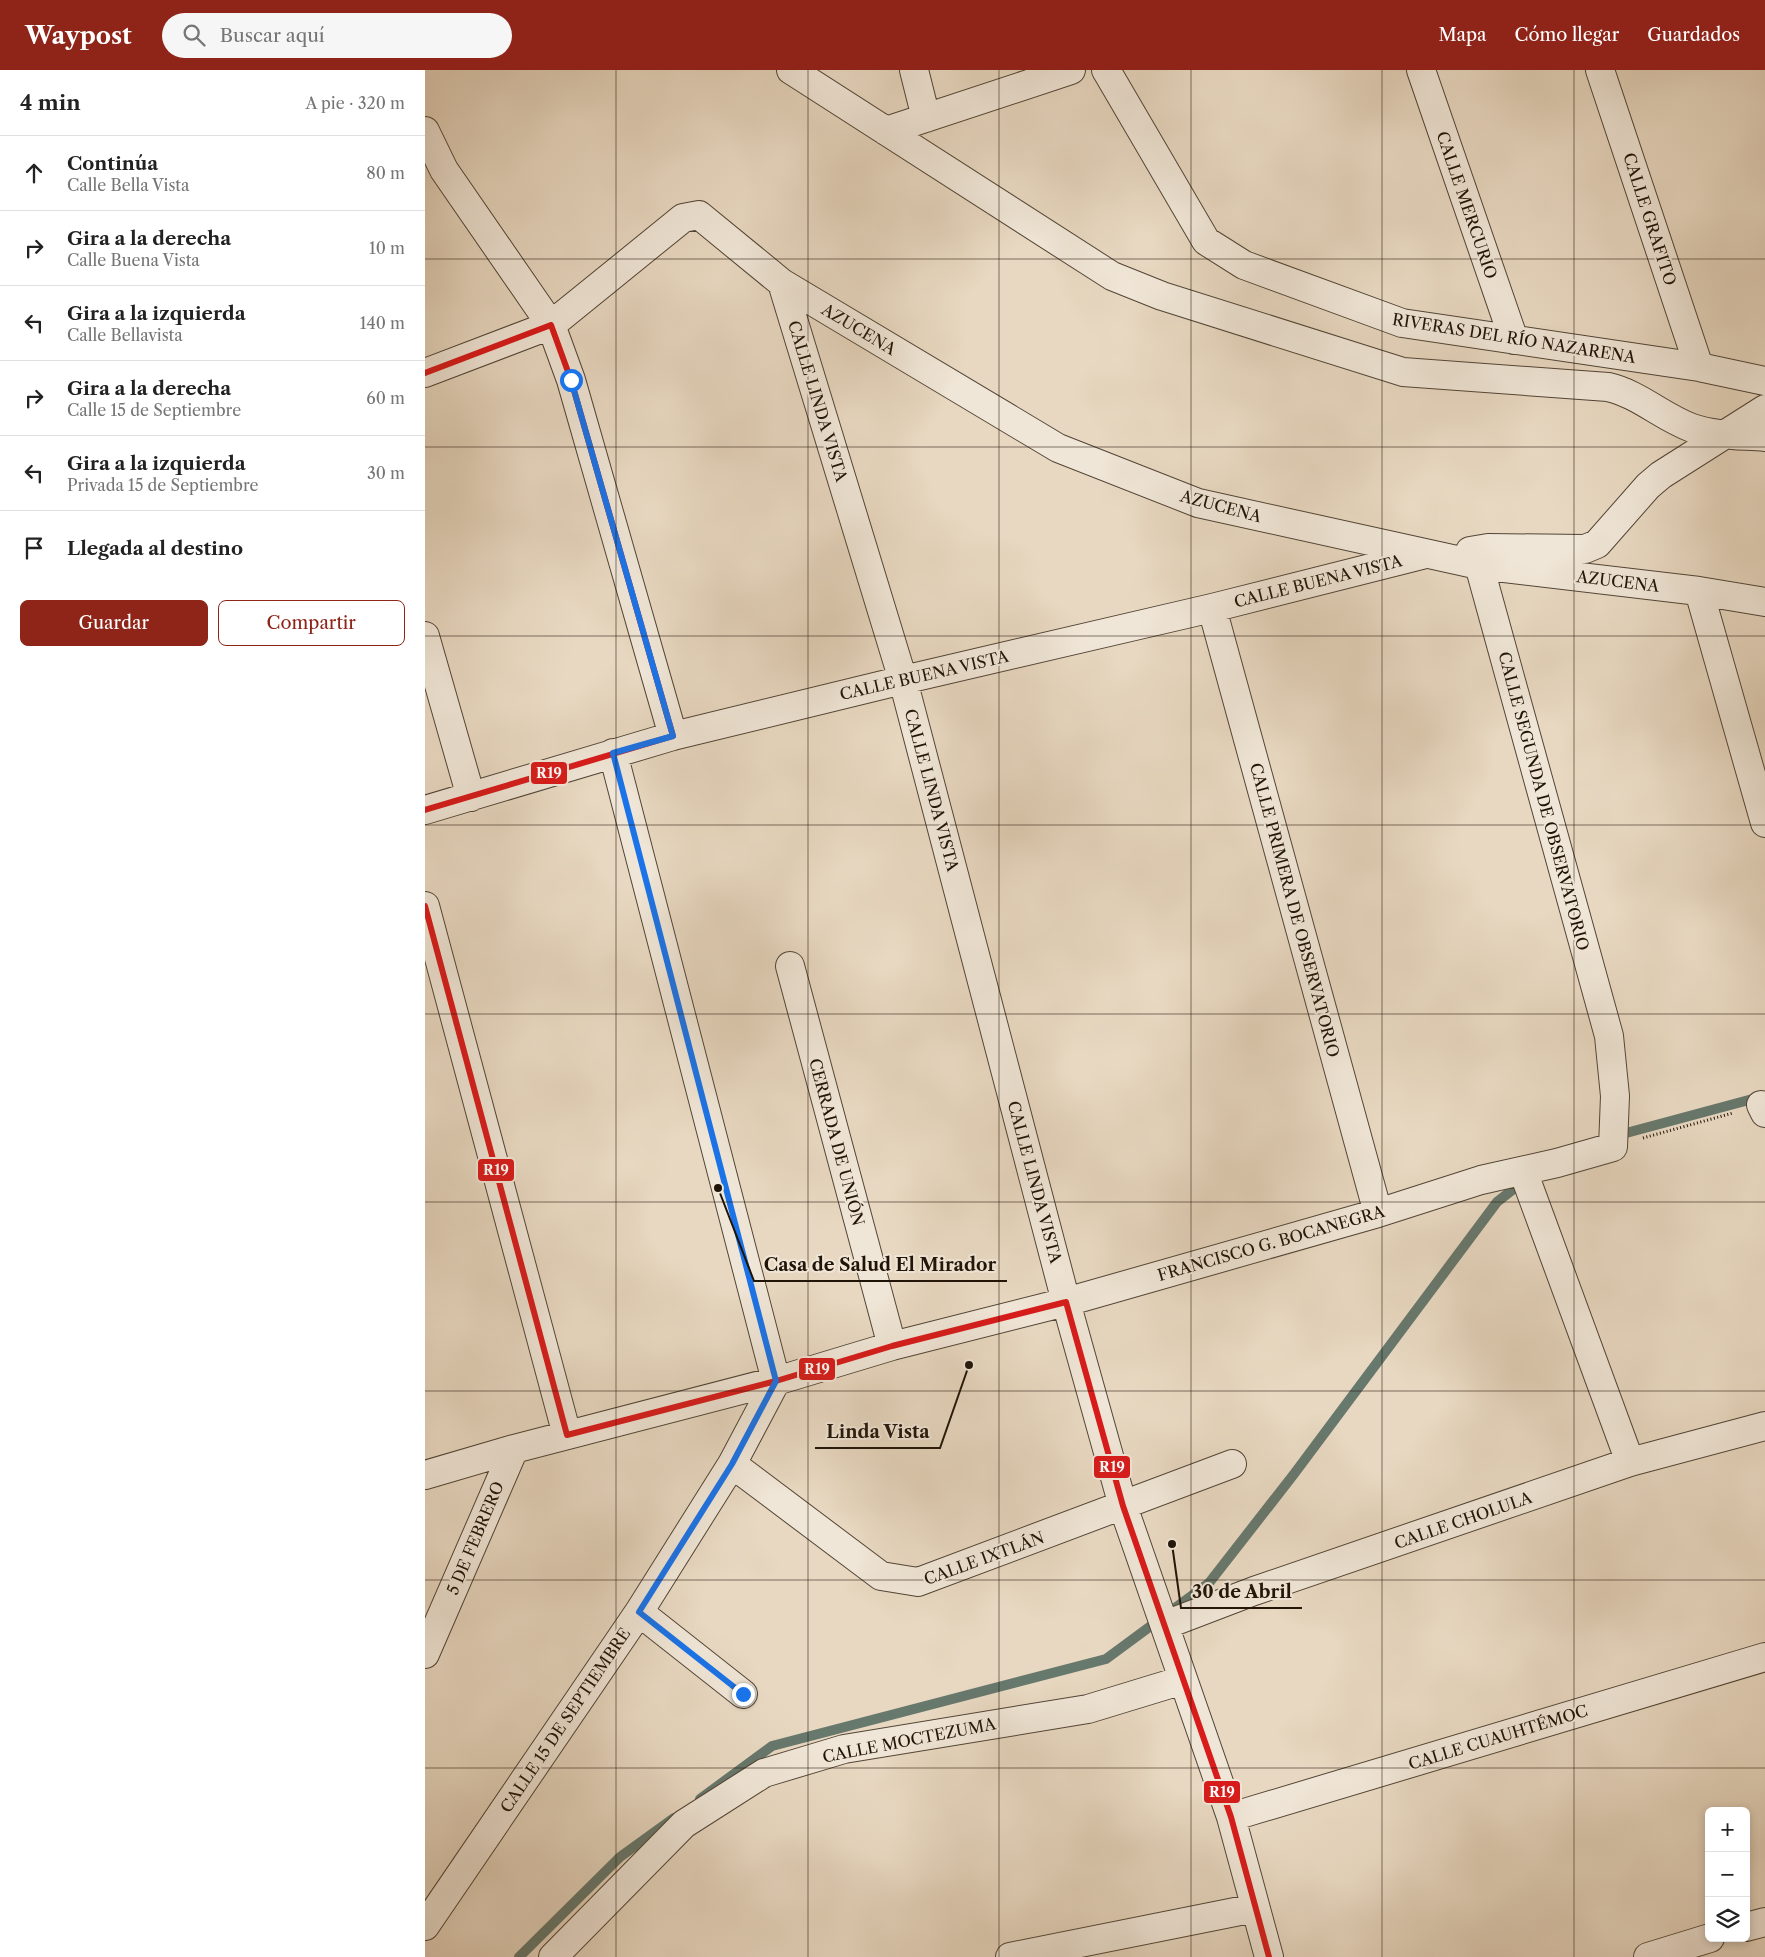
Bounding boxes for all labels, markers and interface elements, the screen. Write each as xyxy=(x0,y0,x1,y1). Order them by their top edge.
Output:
search box xyxy=(162,13,512,58)
text: Waypost xyxy=(25,21,132,50)
icon: search xyxy=(180,21,208,49)
text: Buscar aquí xyxy=(220,24,325,47)
text: Mapa xyxy=(1438,24,1487,46)
text: Cómo llegar xyxy=(1515,24,1619,46)
text: Guardados xyxy=(1647,24,1740,46)
text: 4 min xyxy=(20,90,81,115)
text: A pie · 320 m xyxy=(305,93,405,113)
street label: CALLE MERCURIO xyxy=(1432,129,1502,281)
street label: CALLE GRAFITO xyxy=(1619,150,1681,288)
text: Continúa xyxy=(67,152,158,175)
icon: ahead xyxy=(20,159,48,187)
text: 80 m xyxy=(366,163,405,183)
text: Calle Bella Vista xyxy=(67,175,189,195)
text: Gira a la derecha xyxy=(67,227,231,250)
icon: right xyxy=(20,234,48,262)
text: 10 m xyxy=(369,238,405,258)
text: Calle Buena Vista xyxy=(67,250,200,270)
street label: AZUCENA xyxy=(817,298,901,360)
text: Gira a la izquierda xyxy=(67,302,246,325)
icon: left xyxy=(20,309,48,337)
street label: RIVERAS DEL RÍO NAZARENA xyxy=(1391,309,1638,367)
text: 140 m xyxy=(360,313,405,333)
street label: CALLE LINDA VISTA xyxy=(784,318,852,485)
text: Calle Bellavista xyxy=(67,325,183,345)
route start xyxy=(560,369,583,392)
text: Gira a la derecha xyxy=(67,377,231,400)
icon: right xyxy=(20,384,48,412)
text: 60 m xyxy=(366,388,405,408)
text: Calle 15 de Septiembre xyxy=(67,400,241,420)
text: Gira a la izquierda xyxy=(67,452,246,475)
icon: left xyxy=(20,459,48,487)
text: 30 m xyxy=(367,463,405,483)
text: Privada 15 de Septiembre xyxy=(67,475,259,495)
street label: AZUCENA xyxy=(1177,485,1265,527)
icon: arrive xyxy=(20,534,48,562)
text: Llegada al destino xyxy=(67,537,243,560)
street label: CALLE BUENA VISTA xyxy=(1232,550,1405,612)
street label: AZUCENA xyxy=(1574,566,1662,596)
button: Guardar xyxy=(20,600,208,646)
button: Compartir xyxy=(218,600,405,646)
street label: CALLE BUENA VISTA xyxy=(838,646,1012,704)
street label: CALLE SEGUNDA DE OBSERVATORIO xyxy=(1494,649,1594,953)
street label: CALLE LINDA VISTA xyxy=(901,707,964,875)
line badge: R19 xyxy=(530,761,568,785)
street label: CALLE PRIMERA DE OBSERVATORIO xyxy=(1246,761,1344,1059)
text: R19 xyxy=(536,764,562,782)
street label: CERRADA DE UNIÓN xyxy=(805,1056,869,1228)
street label: CALLE LINDA VISTA xyxy=(1004,1099,1067,1267)
line badge: R19 xyxy=(477,1158,515,1182)
text: R19 xyxy=(483,1161,509,1179)
street label: FRANCISCO G. BOCANEGRA xyxy=(1155,1201,1388,1285)
callout: Casa de Salud El Mirador xyxy=(754,1248,1007,1281)
text: Casa de Salud El Mirador xyxy=(764,1254,996,1276)
line badge: R19 xyxy=(798,1357,836,1381)
text: R19 xyxy=(804,1360,830,1378)
callout: Linda Vista xyxy=(815,1415,940,1448)
text: Linda Vista xyxy=(826,1421,930,1443)
line badge: R19 xyxy=(1093,1455,1131,1479)
text: R19 xyxy=(1099,1458,1125,1476)
street label: 5 DE FEBRERO xyxy=(442,1478,508,1598)
street label: CALLE CHOLULA xyxy=(1391,1487,1536,1553)
street label: CALLE IXTLÁN xyxy=(921,1527,1047,1589)
callout: 30 de Abril xyxy=(1181,1575,1302,1608)
text: 30 de Abril xyxy=(1192,1581,1292,1603)
street label: CALLE 15 DE SEPTIEMBRE xyxy=(496,1624,634,1816)
route end xyxy=(732,1683,755,1706)
street label: CALLE CUAUHTÉMOC xyxy=(1406,1700,1590,1774)
street label: CALLE MOCTEZUMA xyxy=(821,1713,999,1767)
line badge: R19 xyxy=(1203,1780,1241,1804)
text: R19 xyxy=(1209,1783,1235,1801)
map controls xyxy=(1705,1807,1750,1942)
button: + xyxy=(1705,1807,1750,1852)
button: − xyxy=(1705,1852,1750,1897)
button: layers xyxy=(1705,1897,1750,1942)

